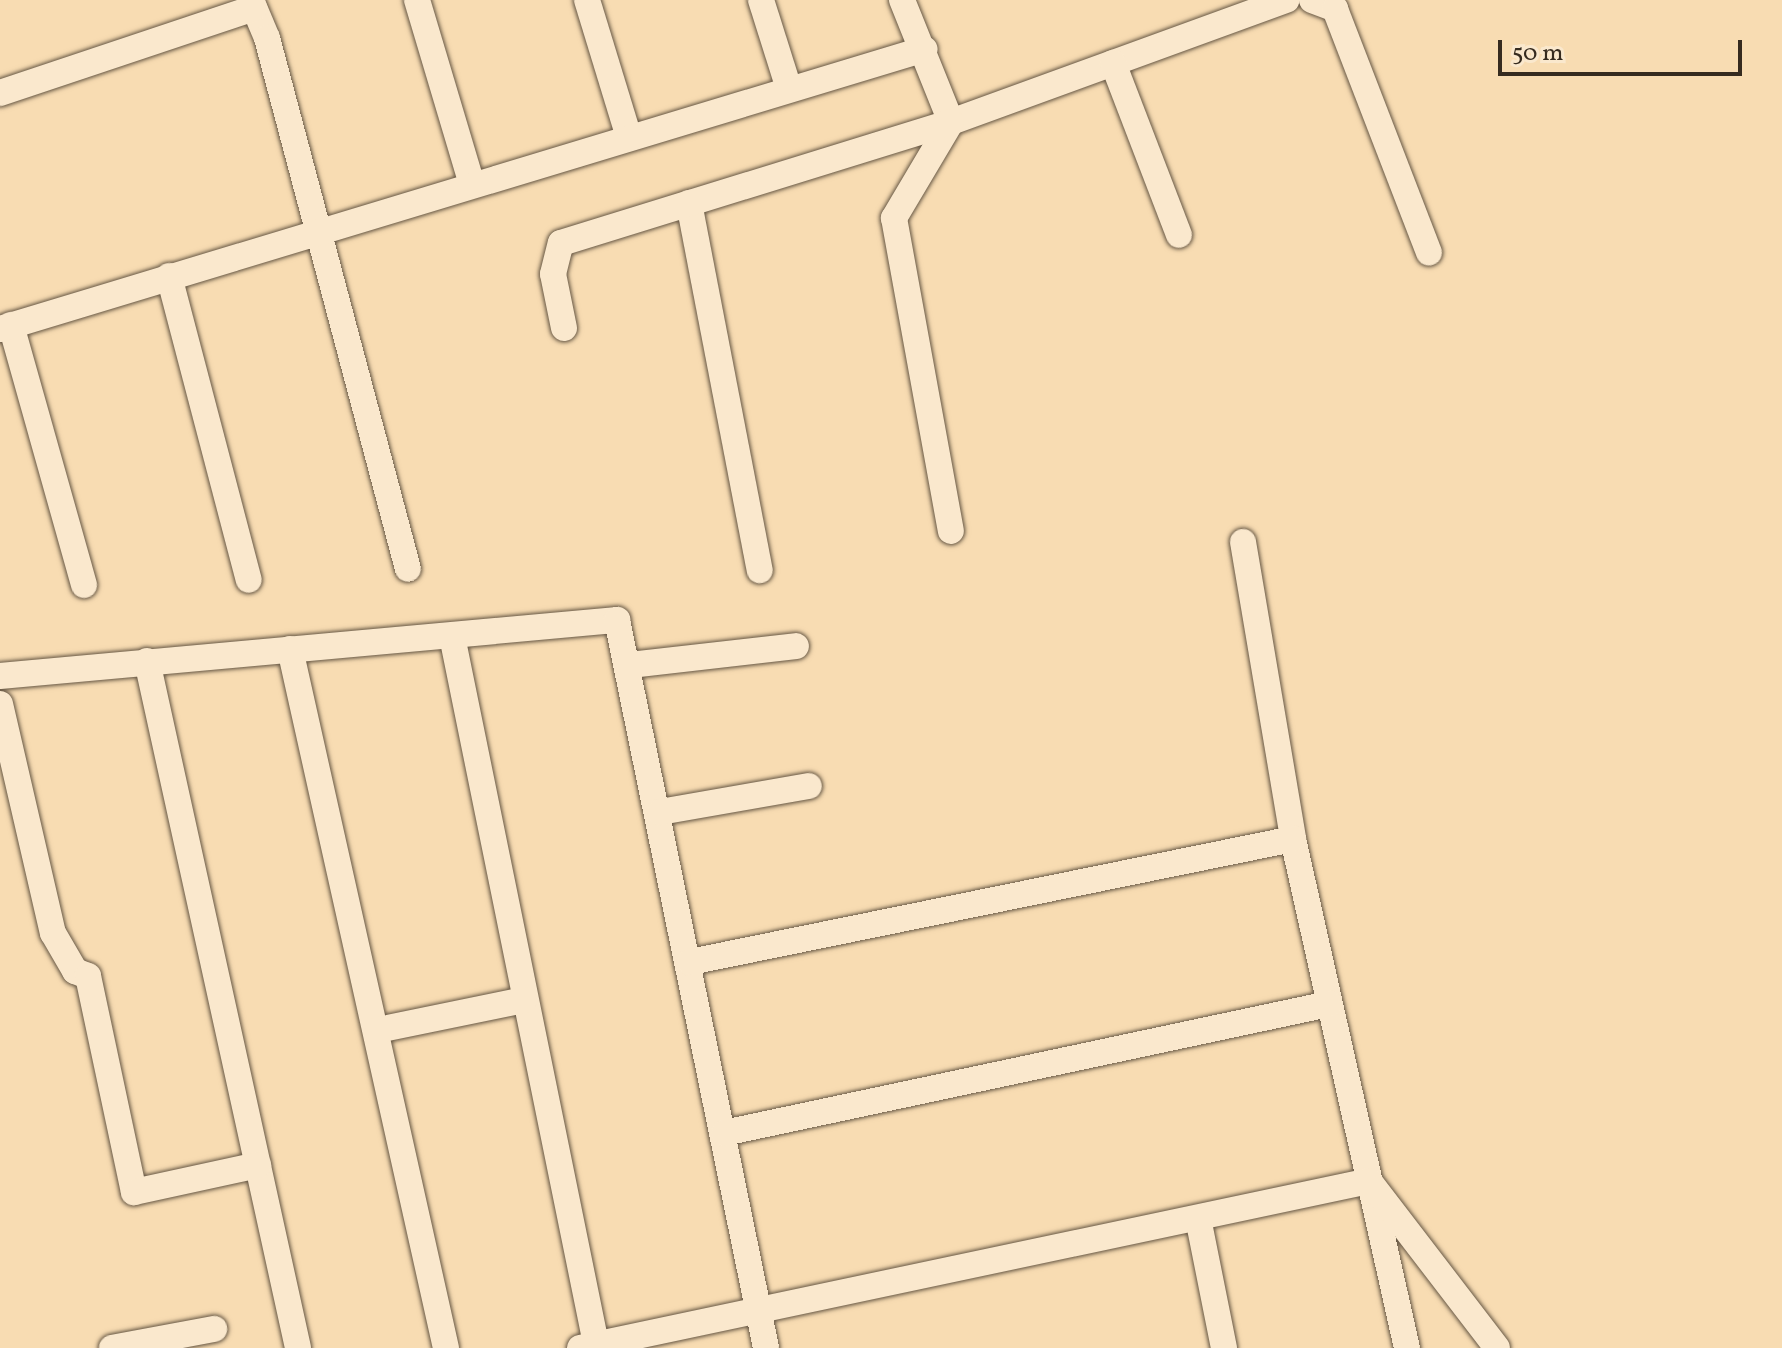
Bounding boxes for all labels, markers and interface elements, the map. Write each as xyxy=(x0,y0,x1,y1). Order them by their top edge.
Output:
scale bar xyxy=(1502,24,1746,74)
text: 50 m xyxy=(1512,37,1564,71)

